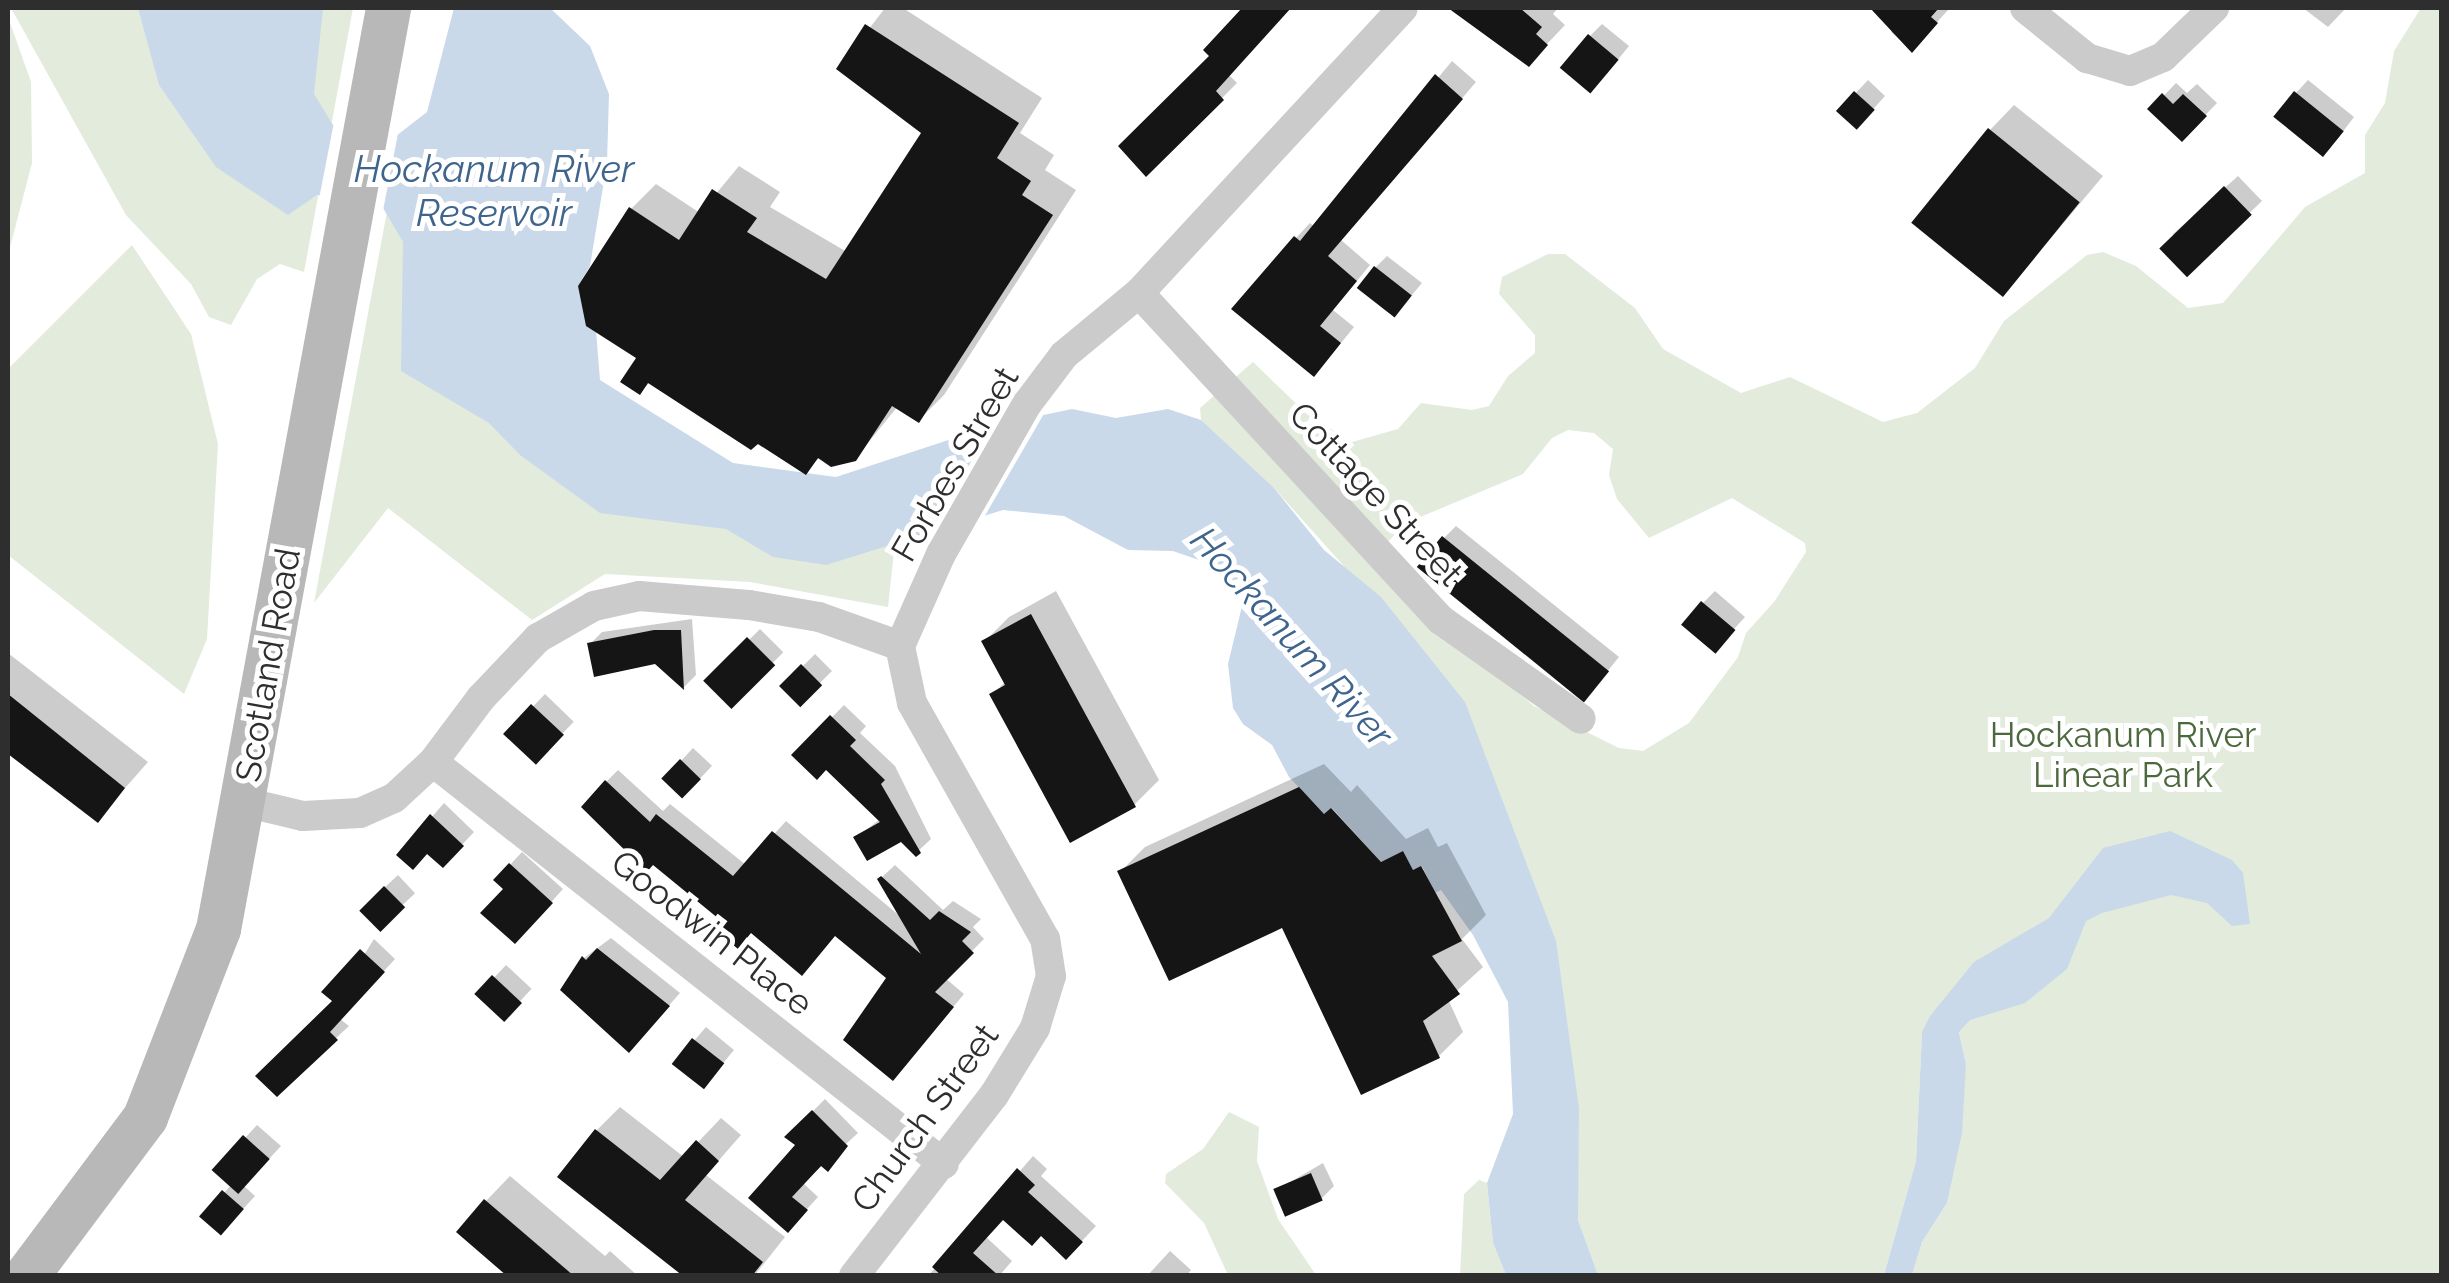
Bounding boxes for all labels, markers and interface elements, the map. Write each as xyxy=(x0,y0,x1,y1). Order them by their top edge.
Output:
water label: Hockanum River Reservoir xyxy=(354,146,634,235)
street label: Forbes Street xyxy=(882,359,1028,569)
street label: Cottage Street xyxy=(1280,394,1472,594)
water label: Hockanum River xyxy=(1181,518,1403,756)
street label: Scotland Road xyxy=(227,545,309,785)
park label: Hockanum River Linear Park xyxy=(1990,714,2256,796)
street label: Goodwin Place xyxy=(603,841,821,1025)
street label: Church Street xyxy=(843,1016,1007,1220)

